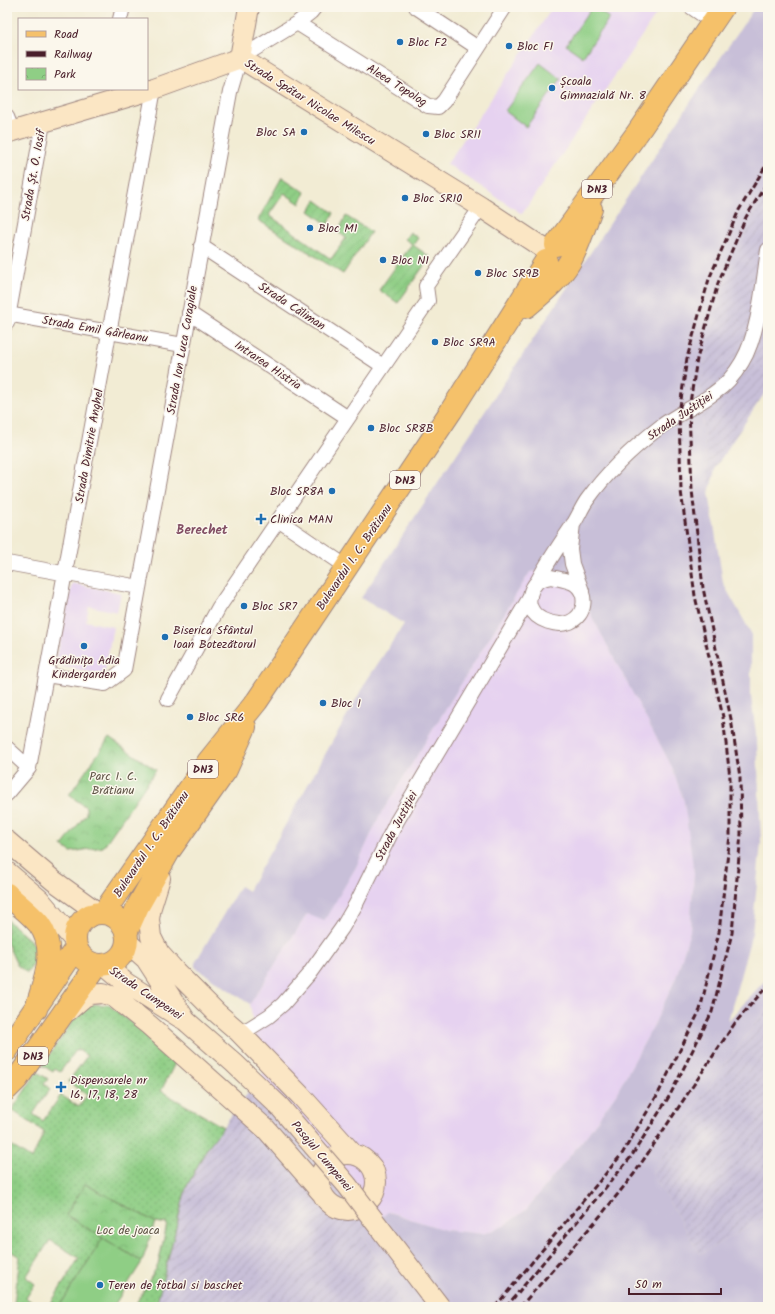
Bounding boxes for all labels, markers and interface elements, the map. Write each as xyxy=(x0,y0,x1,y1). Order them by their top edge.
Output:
legend xyxy=(18,18,148,90)
text: Road xyxy=(54,25,79,44)
place label: Bloc F2 xyxy=(408,33,447,52)
marker: Bloc F2 xyxy=(395,37,405,47)
place label: Bloc F1 xyxy=(517,37,553,56)
marker: Bloc F1 xyxy=(504,41,514,51)
text: Railway xyxy=(54,45,92,64)
street label: Strada Spătar Nicolae Milescu xyxy=(241,54,379,151)
street label: Aleea Topolog xyxy=(363,59,431,112)
text: Park xyxy=(54,65,76,84)
place label: Școala Gimnazială Nr. 8 xyxy=(560,72,647,105)
marker: Școala Gimnazială Nr. 8 xyxy=(547,83,557,93)
place label: Bloc 5A xyxy=(256,123,296,142)
place label: Bloc SR11 xyxy=(434,125,481,144)
street label: Strada Șt. O. Iosif xyxy=(16,126,51,222)
marker: Bloc 5A xyxy=(299,127,309,137)
marker: Bloc SR11 xyxy=(421,129,431,139)
road number: DN3 xyxy=(582,180,612,198)
place label: Bloc SR10 xyxy=(413,189,462,208)
marker: Bloc SR10 xyxy=(400,193,410,203)
place label: Bloc M1 xyxy=(318,219,358,238)
marker: Bloc M1 xyxy=(305,223,315,233)
place label: Bloc N1 xyxy=(391,251,429,270)
marker: Bloc N1 xyxy=(378,255,388,265)
place label: Bloc SR9B xyxy=(486,264,539,283)
marker: Bloc SR9B xyxy=(473,268,483,278)
street label: Strada Căliman xyxy=(254,277,329,335)
street label: Strada Ion Luca Caragiale xyxy=(162,284,203,416)
street label: Strada Emil Gârleanu xyxy=(40,311,150,348)
place label: Bloc SR9A xyxy=(443,333,496,352)
street label: Intrarea Histria xyxy=(230,336,305,395)
marker: Bloc SR9A xyxy=(430,337,440,347)
street label: Strada Dimitrie Anghel xyxy=(70,387,109,505)
street label: Strada Justiției xyxy=(643,387,718,446)
place label: Bloc SR8B xyxy=(379,419,433,438)
marker: Bloc SR8B xyxy=(366,423,376,433)
road number: DN3 xyxy=(390,471,420,489)
place label: Bloc SR8A xyxy=(270,482,324,501)
marker: Bloc SR8A xyxy=(327,486,337,496)
street label: Bulevardul I. C. Brătianu xyxy=(312,500,397,614)
place label: Clinica MAN xyxy=(270,510,333,529)
marker: Clinica MAN xyxy=(255,513,267,525)
district label: Berechet xyxy=(176,520,228,541)
place label: Bloc SR7 xyxy=(252,597,298,616)
marker: Bloc SR7 xyxy=(239,601,249,611)
place label: Biserica Sfântul Ioan Botezătorul xyxy=(173,621,256,654)
marker: Biserica Sfântul Ioan Botezătorul xyxy=(160,632,170,642)
marker: Grădinița Adia Kindergarden xyxy=(79,641,89,651)
place label: Grădinița Adia Kindergarden xyxy=(48,651,120,684)
place label: Bloc I xyxy=(331,694,361,713)
marker: Bloc I xyxy=(318,698,328,708)
place label: Bloc SR6 xyxy=(198,708,244,727)
marker: Bloc SR6 xyxy=(185,712,195,722)
road number: DN3 xyxy=(188,760,218,778)
park label: Parc I. C. Brătianu xyxy=(89,767,137,800)
street label: Bulevardul I. C. Brătianu xyxy=(109,787,194,901)
street label: Strada Justiției xyxy=(370,787,423,864)
street label: Strada Cumpenei xyxy=(105,962,187,1026)
road number: DN3 xyxy=(18,1047,48,1065)
place label: Dispensarele nr 16, 17, 18, 28 xyxy=(70,1071,148,1104)
marker: Dispensarele nr 16, 17, 18, 28 xyxy=(55,1081,67,1093)
street label: Pasajul Cumpenei xyxy=(286,1117,358,1197)
park label: Loc de joaca xyxy=(96,1221,160,1240)
scale bar xyxy=(629,1270,721,1296)
text: 50 m xyxy=(635,1275,662,1294)
place label: Teren de fotbal si baschet xyxy=(108,1276,243,1295)
marker: Teren de fotbal si baschet xyxy=(95,1280,105,1290)

